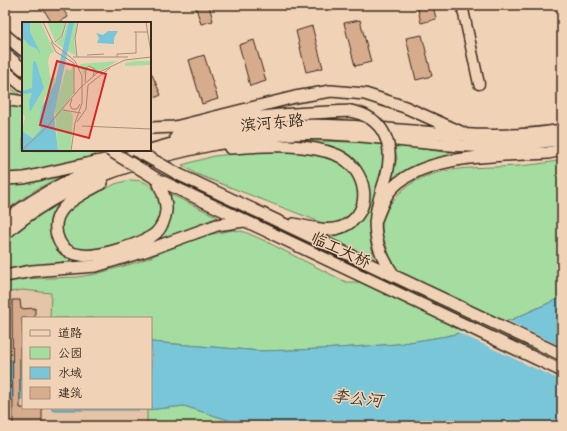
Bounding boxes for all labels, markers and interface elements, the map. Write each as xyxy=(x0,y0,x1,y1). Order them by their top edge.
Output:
inset map xyxy=(22,22,151,151)
street label: 滨河东路 xyxy=(239,109,305,139)
street label: 临工大桥 xyxy=(306,226,374,275)
legend xyxy=(22,317,152,409)
text: 道路 xyxy=(58,325,82,343)
text: 公园 xyxy=(58,345,82,363)
text: 水域 xyxy=(58,365,82,383)
water label: 李公河 xyxy=(330,384,386,415)
text: 建筑 xyxy=(58,385,82,403)

